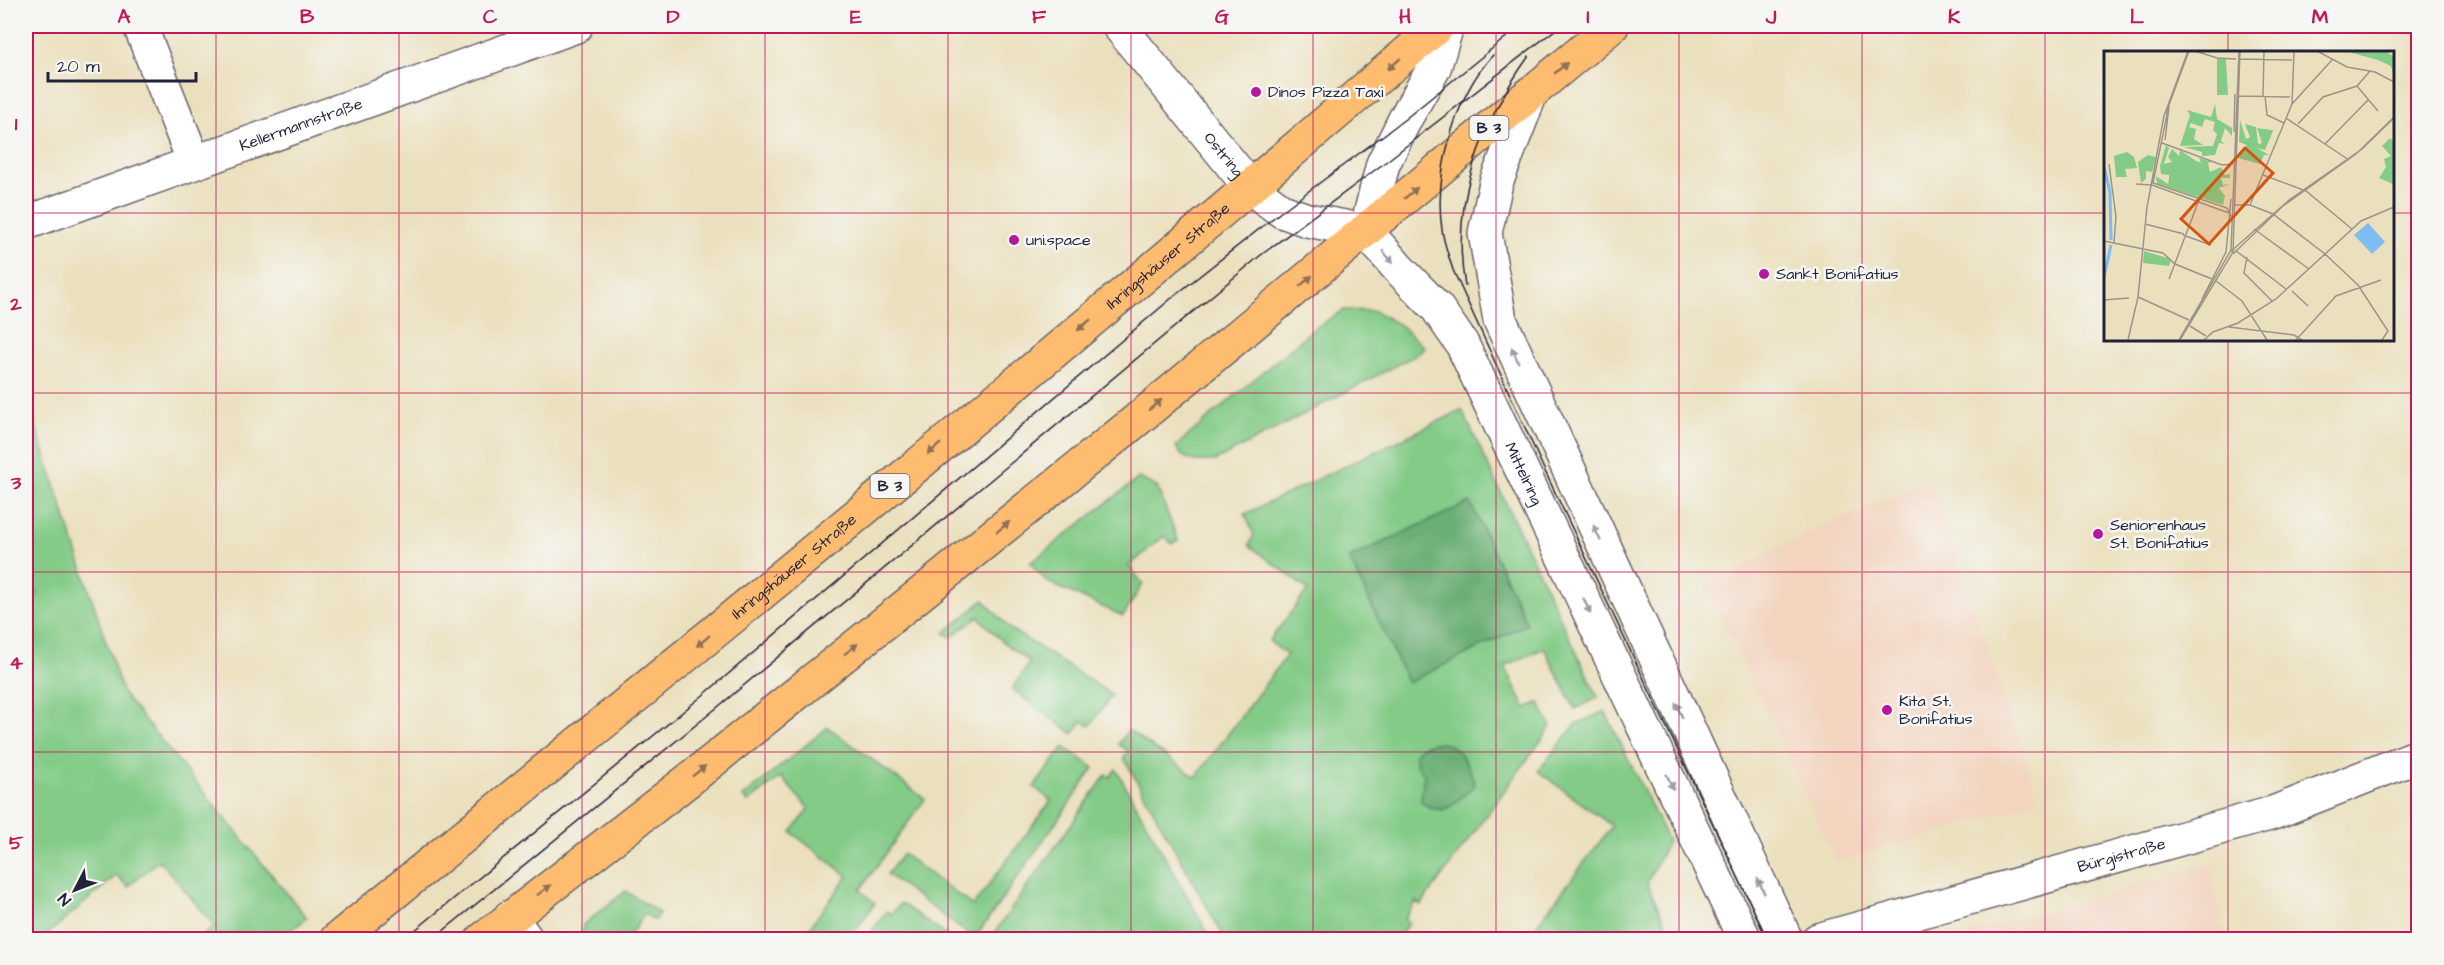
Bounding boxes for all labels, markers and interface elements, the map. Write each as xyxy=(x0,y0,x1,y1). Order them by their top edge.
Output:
text: A xyxy=(118,3,131,31)
text: B xyxy=(300,3,315,31)
text: C xyxy=(483,3,498,31)
text: D xyxy=(667,3,680,31)
text: E xyxy=(850,3,862,31)
text: F xyxy=(1032,3,1047,31)
text: G xyxy=(1215,3,1229,31)
text: H xyxy=(1399,3,1411,31)
text: I xyxy=(1586,3,1590,31)
text: J xyxy=(1765,3,1777,31)
text: K xyxy=(1948,3,1961,31)
text: L xyxy=(2130,3,2144,31)
text: M xyxy=(2312,3,2329,31)
scale bar xyxy=(48,45,196,83)
inset map xyxy=(2104,51,2393,340)
text: 20 m xyxy=(57,54,100,79)
one-way arrow xyxy=(1387,57,1402,70)
one-way arrow xyxy=(1553,62,1569,75)
place label: Dinos Pizza Taxi xyxy=(1268,81,1384,103)
marker: Dinos Pizza Taxi xyxy=(1249,85,1263,99)
street label: Kellermannstraße xyxy=(236,92,366,157)
text: 1 xyxy=(15,110,18,138)
road number: B 3 xyxy=(1470,116,1508,140)
street label: Ostring xyxy=(1199,127,1249,183)
one-way arrow xyxy=(1403,187,1419,200)
street label: Ihringshäuser Straße xyxy=(1101,197,1235,315)
place label: uni.space xyxy=(1026,229,1091,251)
marker: uni.space xyxy=(1007,233,1021,247)
one-way arrow xyxy=(1381,249,1394,264)
place label: Sankt Bonifatius xyxy=(1776,263,1899,285)
marker: Sankt Bonifatius xyxy=(1757,267,1771,281)
one-way arrow xyxy=(1298,275,1313,288)
text: 2 xyxy=(9,290,22,318)
one-way arrow xyxy=(1077,318,1092,331)
one-way arrow xyxy=(1511,347,1520,364)
one-way arrow xyxy=(1147,399,1162,412)
street label: Mittelring xyxy=(1499,439,1548,509)
one-way arrow xyxy=(926,443,942,456)
text: 3 xyxy=(10,469,22,497)
road number: B 3 xyxy=(870,474,910,498)
street label: Ihringshäuser Straße xyxy=(727,508,862,625)
place label: Seniorenhaus St. Bonifatius xyxy=(2110,514,2209,554)
one-way arrow xyxy=(995,521,1011,534)
one-way arrow xyxy=(1592,523,1602,541)
marker: Seniorenhaus St. Bonifatius xyxy=(2091,527,2105,541)
one-way arrow xyxy=(1582,597,1591,614)
one-way arrow xyxy=(696,634,711,647)
one-way arrow xyxy=(843,642,859,655)
text: 4 xyxy=(9,649,23,677)
place label: Kita St. Bonifatius xyxy=(1899,690,1972,730)
one-way arrow xyxy=(1674,700,1684,718)
marker: Kita St. Bonifatius xyxy=(1880,703,1894,717)
one-way arrow xyxy=(691,765,707,778)
one-way arrow xyxy=(1666,773,1675,790)
text: 5 xyxy=(9,829,24,857)
street label: Bürgistraße xyxy=(2075,832,2168,878)
north arrow xyxy=(45,860,105,920)
one-way arrow xyxy=(1756,877,1766,895)
one-way arrow xyxy=(537,885,552,897)
text: N xyxy=(53,888,76,910)

